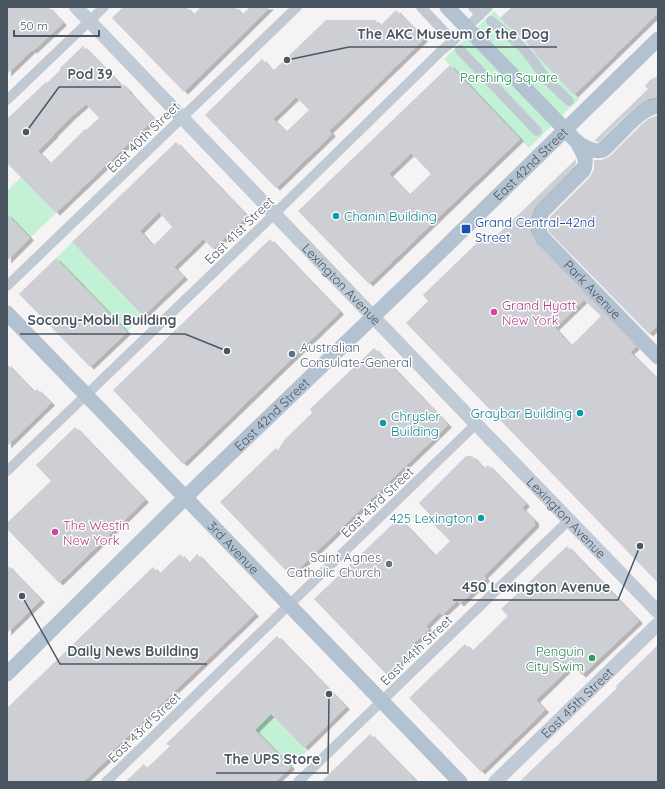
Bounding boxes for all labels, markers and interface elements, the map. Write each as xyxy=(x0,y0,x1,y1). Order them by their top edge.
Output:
scale bar xyxy=(14,12,99,38)
text: 50 m xyxy=(20,18,48,33)
callout: The AKC Museum of the Dog xyxy=(349,21,557,47)
text: The AKC Museum of the Dog xyxy=(357,25,549,43)
callout: Pod 39 xyxy=(59,61,121,87)
text: Pod 39 xyxy=(67,65,113,83)
park label: Pershing Square xyxy=(460,69,558,85)
street label: East 40th Street xyxy=(103,98,183,176)
street label: East 42nd Street xyxy=(490,124,571,204)
street label: East 41st Street xyxy=(201,193,277,267)
place label: Chanin Building xyxy=(344,208,437,224)
marker: Chanin Building xyxy=(331,211,341,221)
place label: Grand Central–42nd Street xyxy=(475,214,595,245)
marker: Grand Central–42nd Street xyxy=(460,223,472,235)
street label: Lexington Avenue xyxy=(299,240,385,328)
street label: Park Avenue xyxy=(561,257,625,322)
place label: Grand Hyatt New York xyxy=(502,297,576,328)
marker: Grand Hyatt New York xyxy=(489,307,499,317)
callout: Socony-Mobil Building xyxy=(20,308,185,334)
text: Socony-Mobil Building xyxy=(28,311,176,329)
place label: Australian Consulate-General xyxy=(300,339,412,370)
marker: Australian Consulate-General xyxy=(287,349,297,359)
street label: East 42nd Street xyxy=(231,374,313,454)
place label: Graybar Building xyxy=(471,405,572,421)
place label: Chrysler Building xyxy=(391,408,440,439)
marker: Graybar Building xyxy=(575,408,585,418)
marker: Chrysler Building xyxy=(378,418,388,428)
street label: East 43rd Street xyxy=(337,463,417,541)
street label: Lexington Avenue xyxy=(524,474,609,561)
place label: 425 Lexington xyxy=(390,510,473,526)
marker: 425 Lexington xyxy=(476,513,486,523)
place label: The Westin New York xyxy=(63,517,130,548)
street label: 3rd Avenue xyxy=(204,518,263,577)
marker: The Westin New York xyxy=(50,527,60,537)
place label: Saint Agnes Catholic Church xyxy=(287,549,381,580)
marker: Saint Agnes Catholic Church xyxy=(384,559,394,569)
callout: 450 Lexington Avenue xyxy=(453,574,618,600)
text: 450 Lexington Avenue xyxy=(462,578,610,596)
street label: East 44th Street xyxy=(377,612,455,688)
callout: Daily News Building xyxy=(60,638,207,664)
text: Daily News Building xyxy=(67,642,199,660)
place label: Penguin City Swim xyxy=(526,643,584,674)
marker: Penguin City Swim xyxy=(587,653,597,663)
street label: East 45th Street xyxy=(537,664,616,741)
street label: East 43rd Street xyxy=(104,688,184,766)
callout: The UPS Store xyxy=(216,747,328,773)
text: The UPS Store xyxy=(224,750,320,768)

